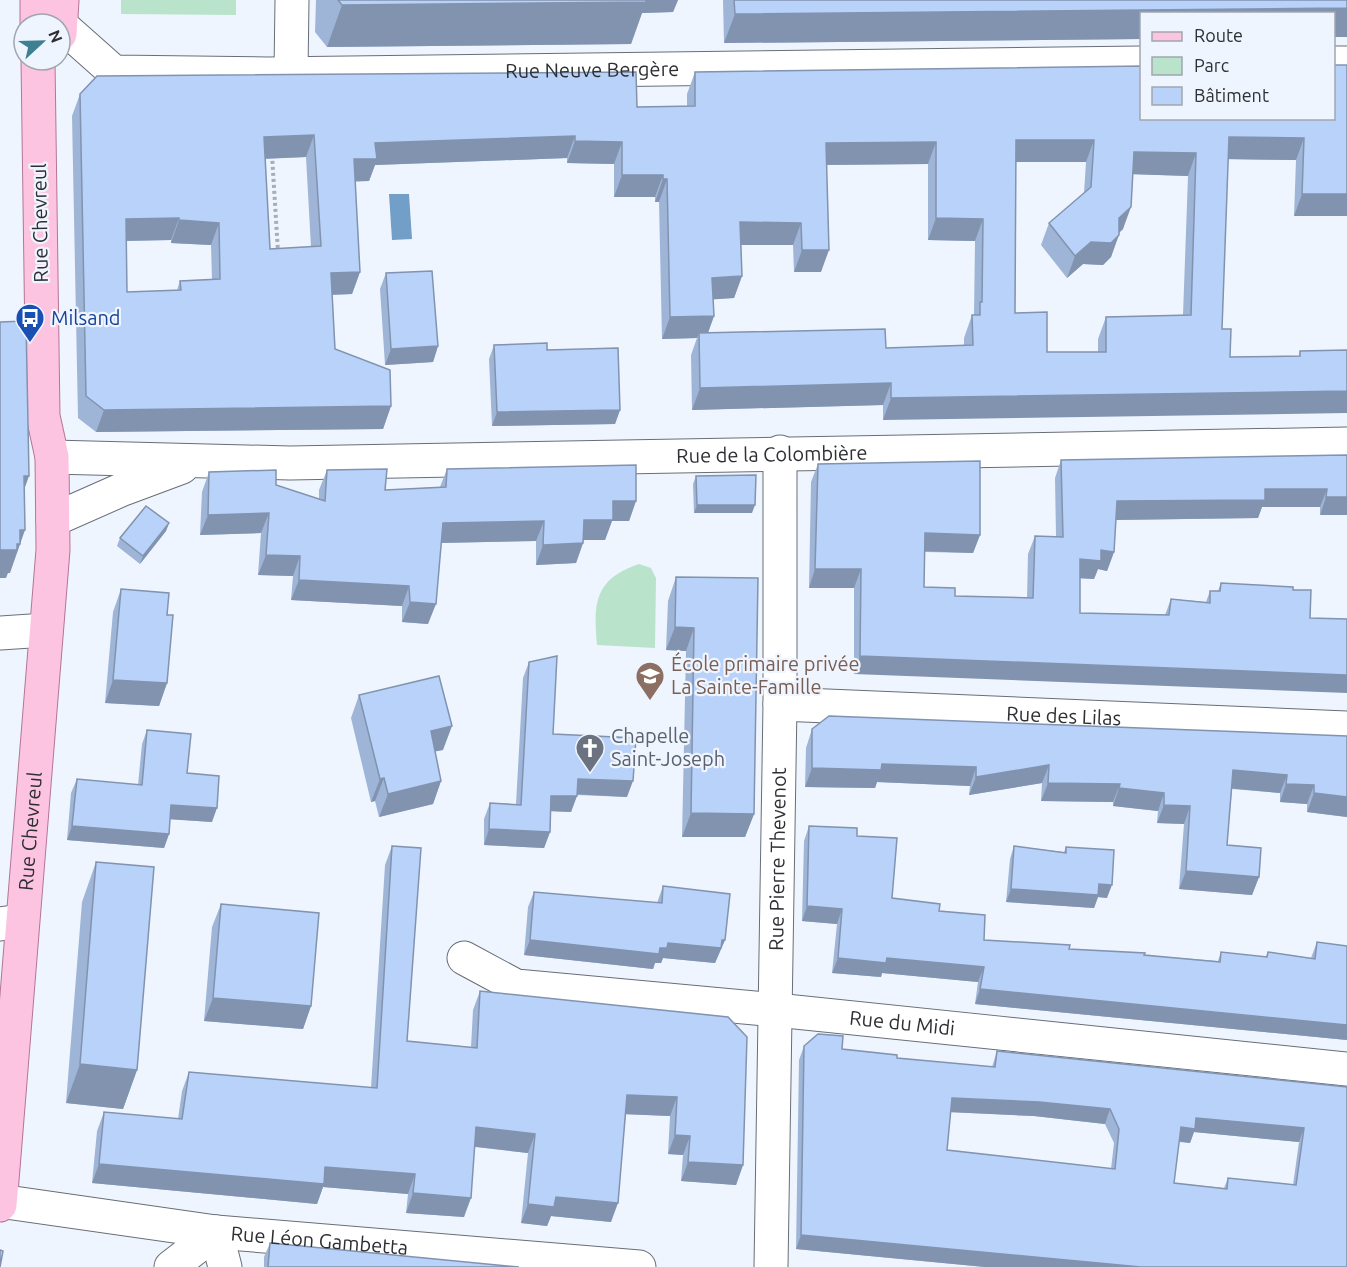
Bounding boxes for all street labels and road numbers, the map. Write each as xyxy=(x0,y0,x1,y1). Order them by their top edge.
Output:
street label: Rue Neuve Bergère xyxy=(505,57,679,82)
street label: Rue Chevreul xyxy=(27,163,52,283)
street label: Rue de la Colombière xyxy=(676,441,868,467)
street label: Rue des Lilas xyxy=(1006,702,1122,729)
street label: Rue Pierre Thevenot xyxy=(764,767,790,951)
street label: Rue Chevreul xyxy=(13,771,46,892)
street label: Rue du Midi xyxy=(848,1006,956,1039)
street label: Rue Léon Gambetta xyxy=(230,1221,409,1259)

